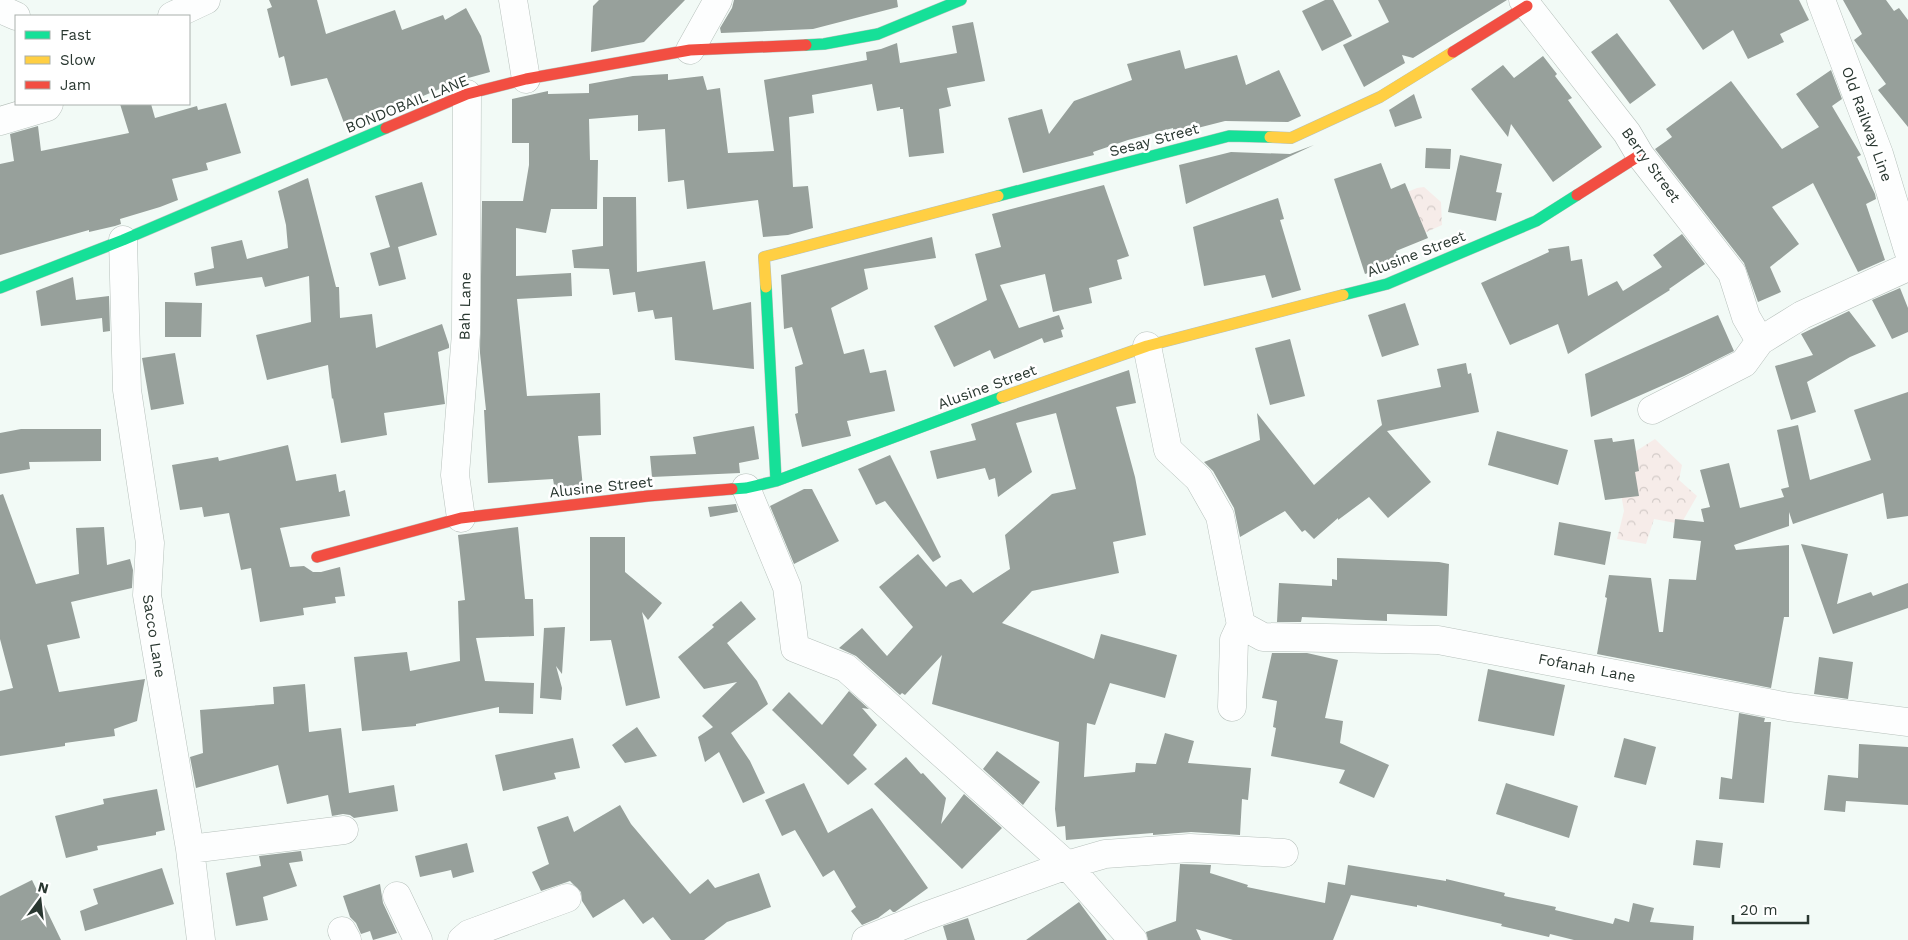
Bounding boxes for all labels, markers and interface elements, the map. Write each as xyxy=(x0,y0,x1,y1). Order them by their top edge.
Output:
legend xyxy=(15,15,190,105)
text: Fast xyxy=(60,26,92,44)
text: Slow xyxy=(60,51,96,69)
street label: Old Railway Line xyxy=(1838,64,1896,184)
street label: BONDOBAIL LANE xyxy=(343,71,471,137)
text: Jam xyxy=(60,76,91,94)
street label: Sesay Street xyxy=(1107,119,1201,161)
street label: Berry Street xyxy=(1618,124,1685,207)
street label: Alusine Street xyxy=(1364,227,1468,281)
street label: Bah Lane xyxy=(455,272,475,340)
street label: Alusine Street xyxy=(935,361,1040,413)
street label: Alusine Street xyxy=(548,473,654,501)
street label: Sacco Lane xyxy=(139,593,169,679)
street label: Fofanah Lane xyxy=(1537,650,1637,686)
north arrow xyxy=(15,875,65,925)
text: N xyxy=(36,878,50,897)
scale bar xyxy=(1733,892,1808,924)
text: 20 m xyxy=(1740,901,1778,919)

